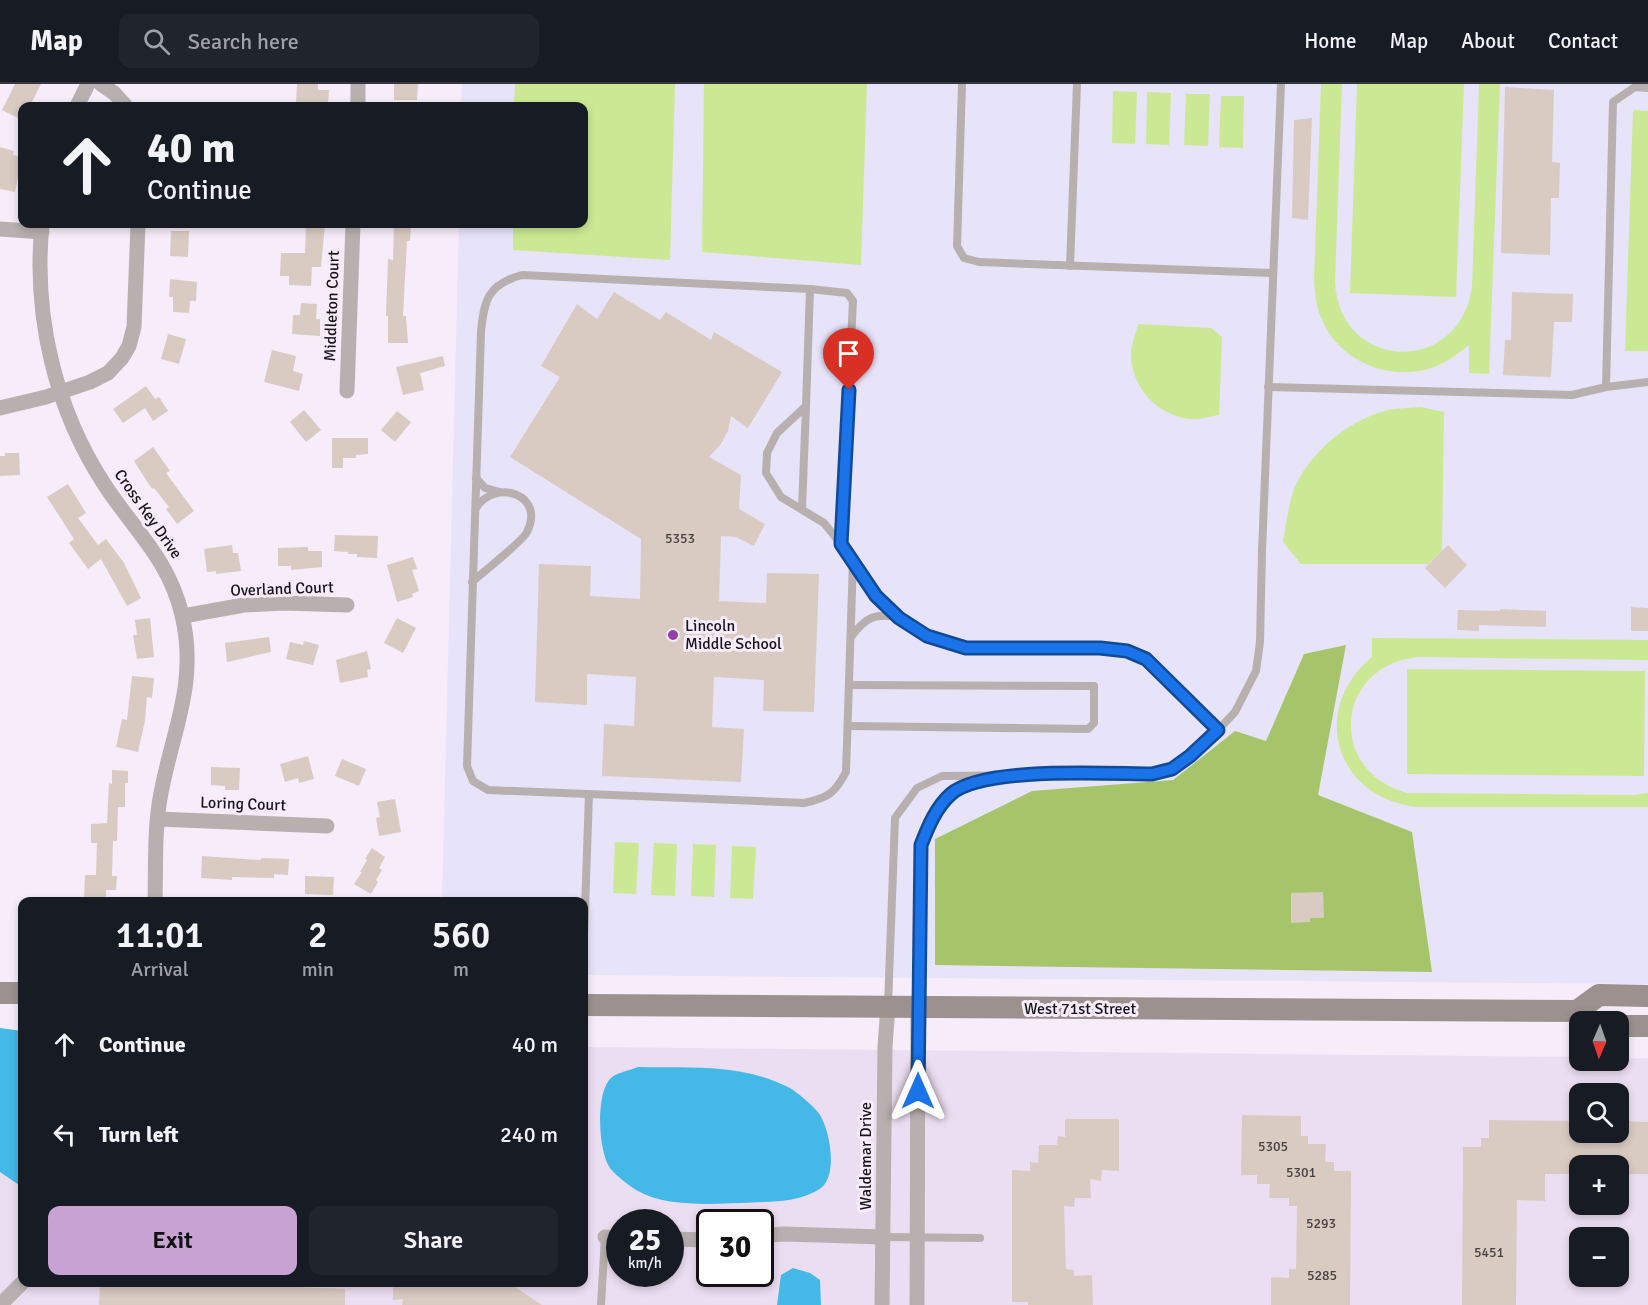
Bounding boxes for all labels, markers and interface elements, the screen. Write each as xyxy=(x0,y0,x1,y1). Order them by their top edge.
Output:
search box xyxy=(119,14,539,68)
text: Map xyxy=(30,24,83,58)
icon: search xyxy=(140,25,173,58)
text: Search here xyxy=(188,28,299,55)
text: Home xyxy=(1304,28,1357,54)
text: Map xyxy=(1390,28,1428,54)
text: About xyxy=(1461,28,1515,54)
text: Contact xyxy=(1548,28,1618,54)
text: 40 m xyxy=(147,123,236,174)
icon: ahead xyxy=(48,126,126,204)
text: Continue xyxy=(147,174,252,207)
street label: Middleton Court xyxy=(320,250,344,362)
pin xyxy=(823,328,874,390)
icon: arrive xyxy=(832,337,865,370)
street label: Cross Key Drive xyxy=(110,465,186,563)
house number: 5353 xyxy=(665,530,695,547)
street label: Overland Court xyxy=(230,577,334,601)
place label: Lincoln Middle School xyxy=(685,616,782,654)
marker: Lincoln Middle School xyxy=(666,628,680,642)
street label: Loring Court xyxy=(200,793,287,816)
text: 11:01 xyxy=(116,913,204,958)
text: 2 xyxy=(308,913,328,958)
text: 560 xyxy=(432,913,490,958)
text: Arrival xyxy=(131,957,189,982)
text: min xyxy=(302,957,334,982)
text: m xyxy=(453,957,469,982)
street label: West 71st Street xyxy=(1024,999,1136,1019)
north arrow xyxy=(1569,1011,1629,1071)
map controls xyxy=(1569,1011,1629,1287)
icon: ahead xyxy=(48,1028,81,1061)
text: Continue xyxy=(99,1031,186,1058)
text: 40 m xyxy=(512,1031,558,1058)
position arrow xyxy=(886,1059,950,1123)
button: search xyxy=(1569,1083,1629,1143)
street label: Waldemar Drive xyxy=(856,1102,876,1210)
icon: left xyxy=(48,1118,81,1151)
text: Turn left xyxy=(99,1121,179,1148)
text: 240 m xyxy=(500,1121,558,1148)
house number: 5305 xyxy=(1258,1138,1288,1155)
button: + xyxy=(1569,1155,1629,1215)
house number: 5301 xyxy=(1286,1164,1316,1181)
button: Exit xyxy=(48,1206,297,1275)
button: Share xyxy=(309,1206,558,1275)
speed limit sign: 30 xyxy=(696,1209,774,1287)
house number: 5293 xyxy=(1306,1215,1336,1232)
text: 25 xyxy=(629,1222,661,1259)
button: − xyxy=(1569,1227,1629,1287)
house number: 5451 xyxy=(1474,1244,1504,1261)
text: km/h xyxy=(628,1254,662,1272)
house number: 5285 xyxy=(1307,1267,1337,1284)

